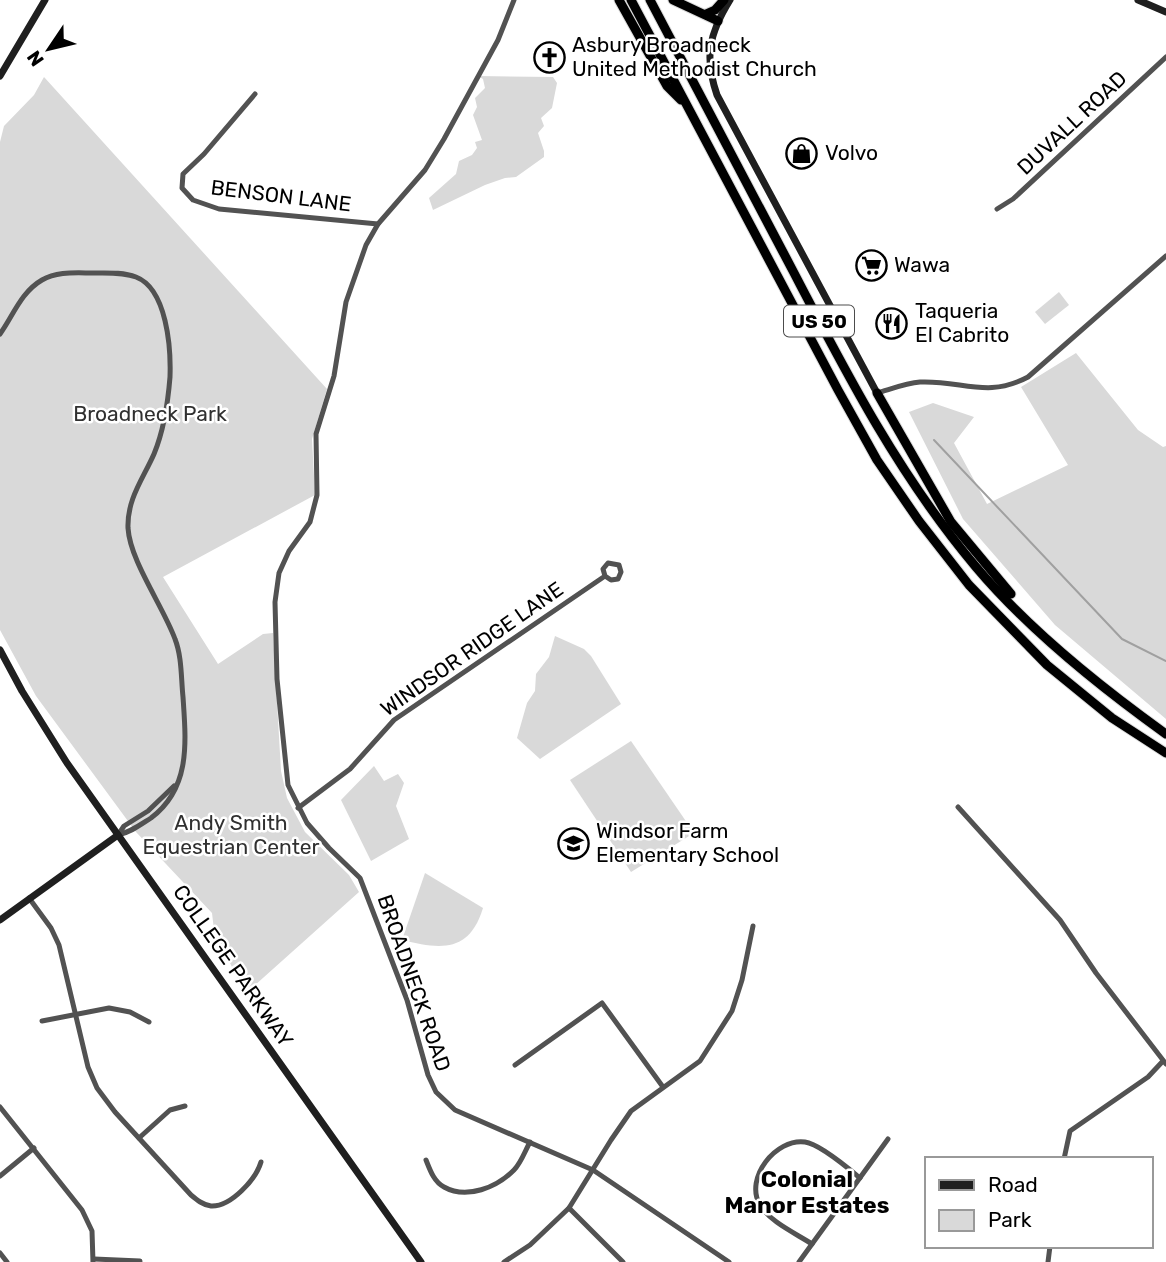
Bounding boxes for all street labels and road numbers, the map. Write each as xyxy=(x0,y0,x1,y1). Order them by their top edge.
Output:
street label: DUVALL ROAD xyxy=(1012,66,1132,180)
street label: BENSON LANE xyxy=(209,174,353,217)
road number: US 50 xyxy=(784,306,854,336)
street label: WINDSOR RIDGE LANE xyxy=(376,576,568,721)
street label: COLLEGE PARKWAY xyxy=(168,880,299,1052)
street label: BROADNECK ROAD xyxy=(373,891,456,1074)

